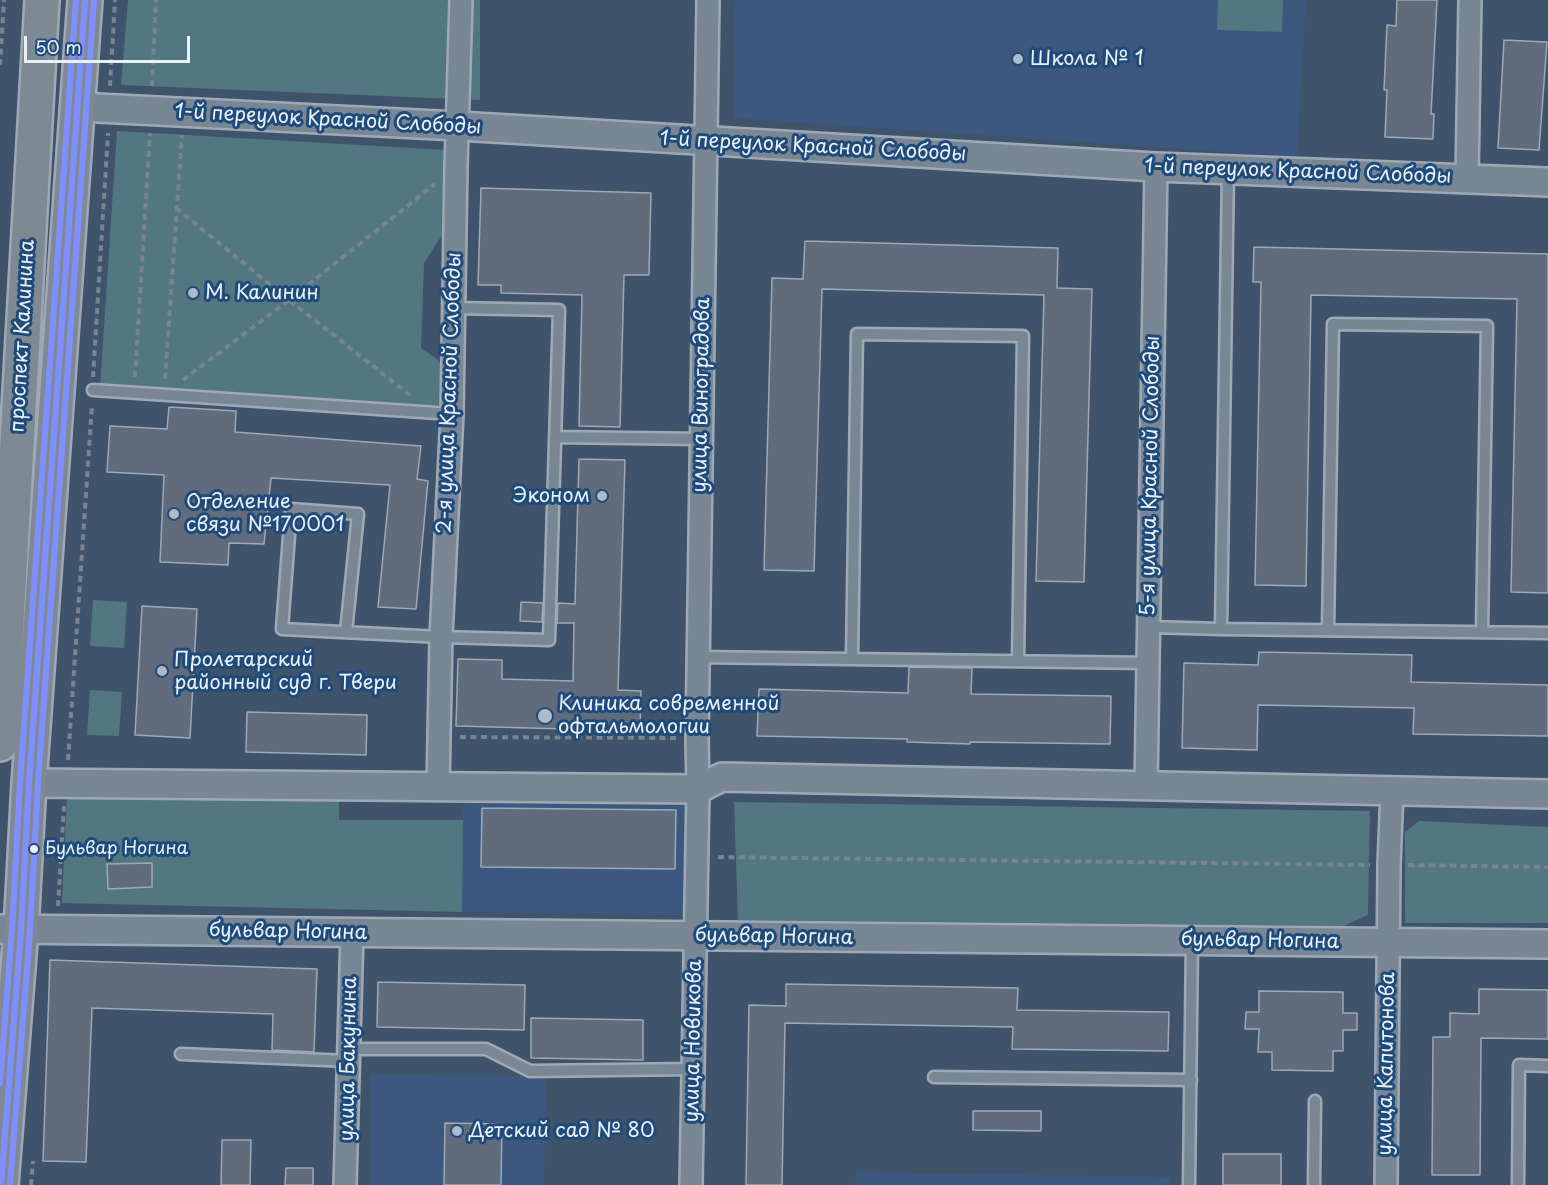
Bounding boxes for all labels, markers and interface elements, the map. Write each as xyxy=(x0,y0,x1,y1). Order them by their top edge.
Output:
scale bar xyxy=(27,24,194,62)
text: 50 m xyxy=(35,33,82,60)
place label: Школа № 1 xyxy=(1030,47,1144,71)
marker: Школа № 1 xyxy=(1011,52,1025,66)
street label: 1-й переулок Красной Слободы xyxy=(174,100,482,140)
street label: 1-й переулок Красной Слободы xyxy=(659,127,967,167)
street label: 1-й переулок Красной Слободы xyxy=(1144,155,1452,189)
street label: проспект Калинина xyxy=(6,239,40,433)
street label: 2-я улица Красной Слободы xyxy=(433,252,467,534)
place label: М. Калинин xyxy=(205,281,319,305)
marker: М. Калинин xyxy=(186,286,200,300)
street label: улица Виноградова xyxy=(688,297,716,493)
street label: 5-я улица Красной Слободы xyxy=(1137,336,1165,616)
place label: Эконом xyxy=(513,484,590,508)
marker: Эконом xyxy=(595,489,609,503)
place label: Отделение связи №170001 xyxy=(186,490,344,537)
marker: Отделение связи №170001 xyxy=(167,507,181,521)
place label: Пролетарский районный суд г. Твери xyxy=(174,648,397,695)
marker: Пролетарский районный суд г. Твери xyxy=(155,664,169,678)
place label: Клиника современной офтальмологии xyxy=(558,692,779,739)
marker: Клиника современной офтальмологии xyxy=(536,707,554,725)
place label: Бульвар Ногина xyxy=(45,838,188,860)
marker: Бульвар Ногина xyxy=(28,843,40,855)
street label: бульвар Ногина xyxy=(209,919,367,945)
street label: бульвар Ногина xyxy=(695,924,853,950)
street label: бульвар Ногина xyxy=(1181,928,1339,954)
street label: улица Новикова xyxy=(681,959,707,1123)
street label: улица Капитонова xyxy=(1373,972,1401,1156)
street label: улица Бакунина xyxy=(336,976,362,1142)
place label: Детский сад № 80 xyxy=(469,1119,655,1143)
marker: Детский сад № 80 xyxy=(450,1124,464,1138)

